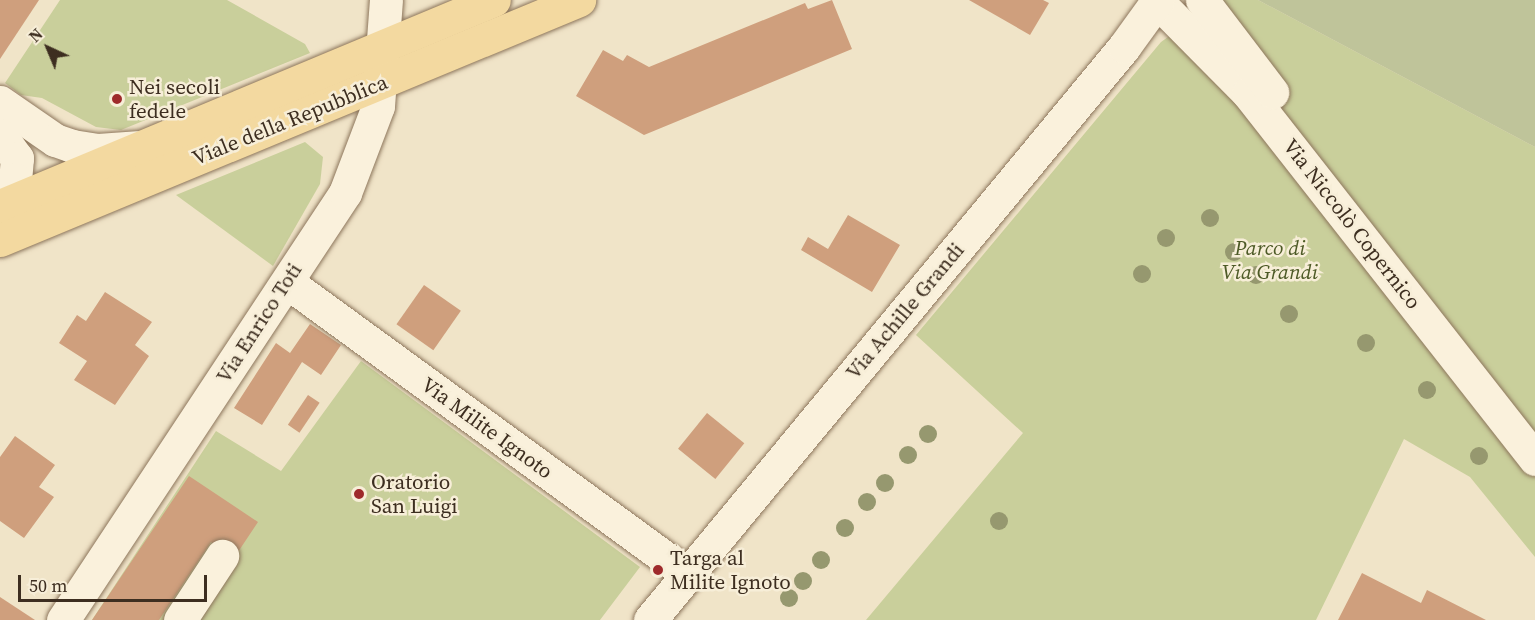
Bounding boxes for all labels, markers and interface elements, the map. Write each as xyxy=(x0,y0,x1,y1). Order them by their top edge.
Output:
north arrow xyxy=(18,18,78,78)
text: N xyxy=(24,23,47,47)
street label: Viale della Repubblica xyxy=(189,69,391,171)
place label: Nei secoli fedele xyxy=(129,74,220,124)
marker: Nei secoli fedele xyxy=(110,92,124,106)
street label: Via Niccolò Copernico xyxy=(1278,134,1426,314)
park label: Parco di Via Grandi xyxy=(1222,235,1318,285)
street label: Via Achille Grandi xyxy=(841,238,969,384)
street label: Via Enrico Toti xyxy=(211,258,307,388)
street label: Via Milite Ignoto xyxy=(416,372,558,484)
place label: Oratorio San Luigi xyxy=(371,469,458,519)
marker: Oratorio San Luigi xyxy=(352,487,366,501)
place label: Targa al Milite Ignoto xyxy=(670,545,791,595)
scale bar xyxy=(21,563,210,601)
marker: Targa al Milite Ignoto xyxy=(651,563,665,577)
text: 50 m xyxy=(29,573,67,598)

